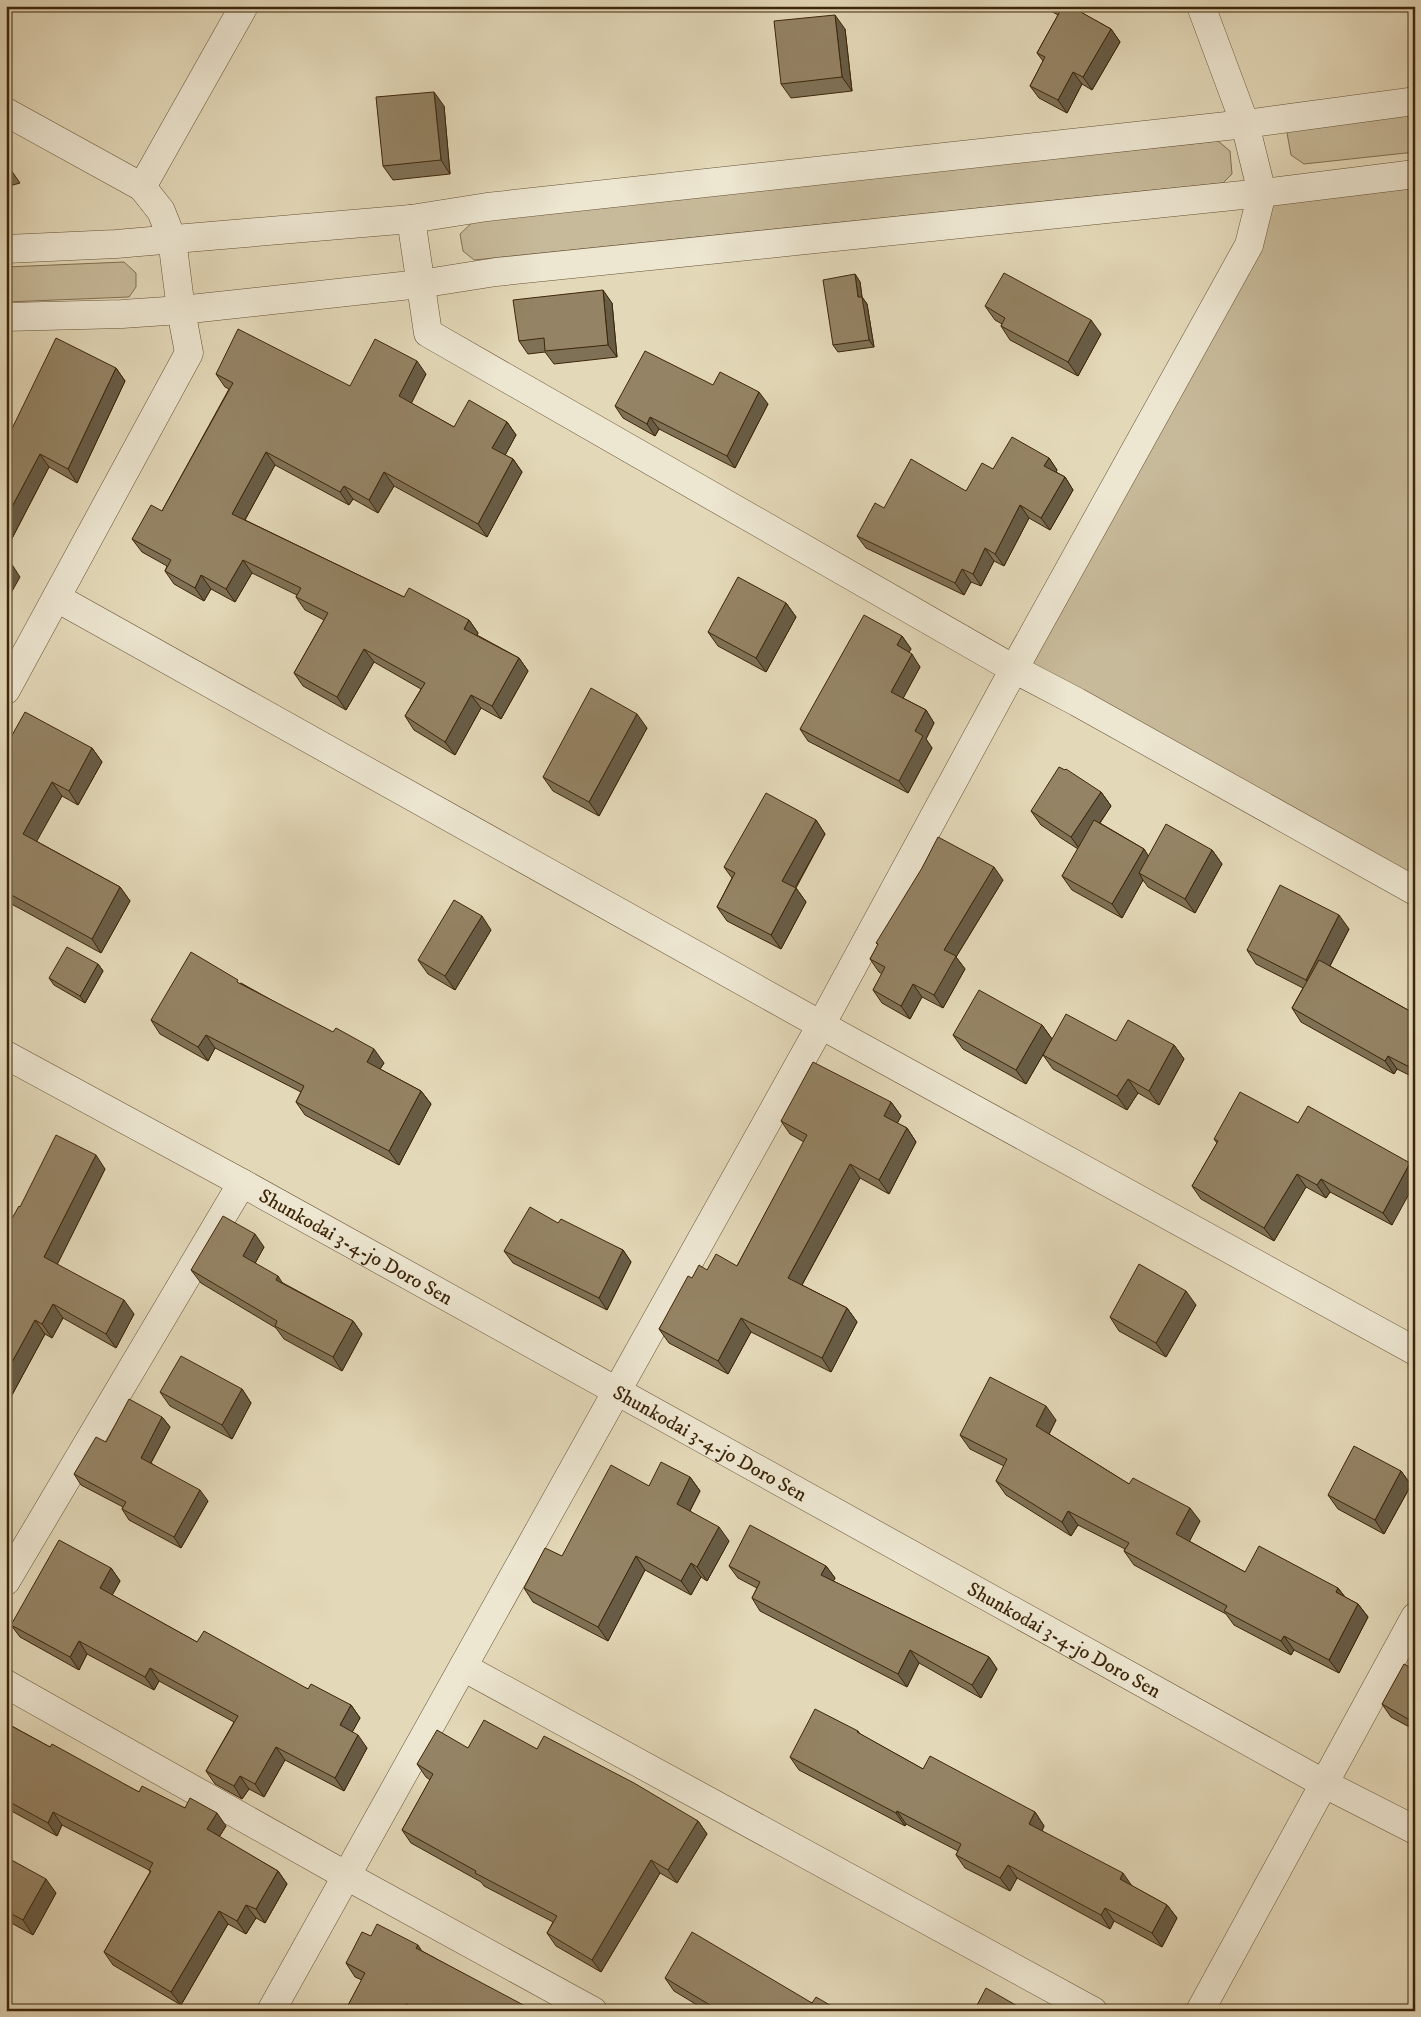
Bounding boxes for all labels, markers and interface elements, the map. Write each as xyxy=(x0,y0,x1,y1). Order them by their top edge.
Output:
street label: Shunkodai 3-4-jo Doro Sen xyxy=(254,1184,457,1312)
street label: Shunkodai 3-4-jo Doro Sen xyxy=(608,1380,811,1508)
street label: Shunkodai 3-4-jo Doro Sen xyxy=(962,1577,1165,1705)

